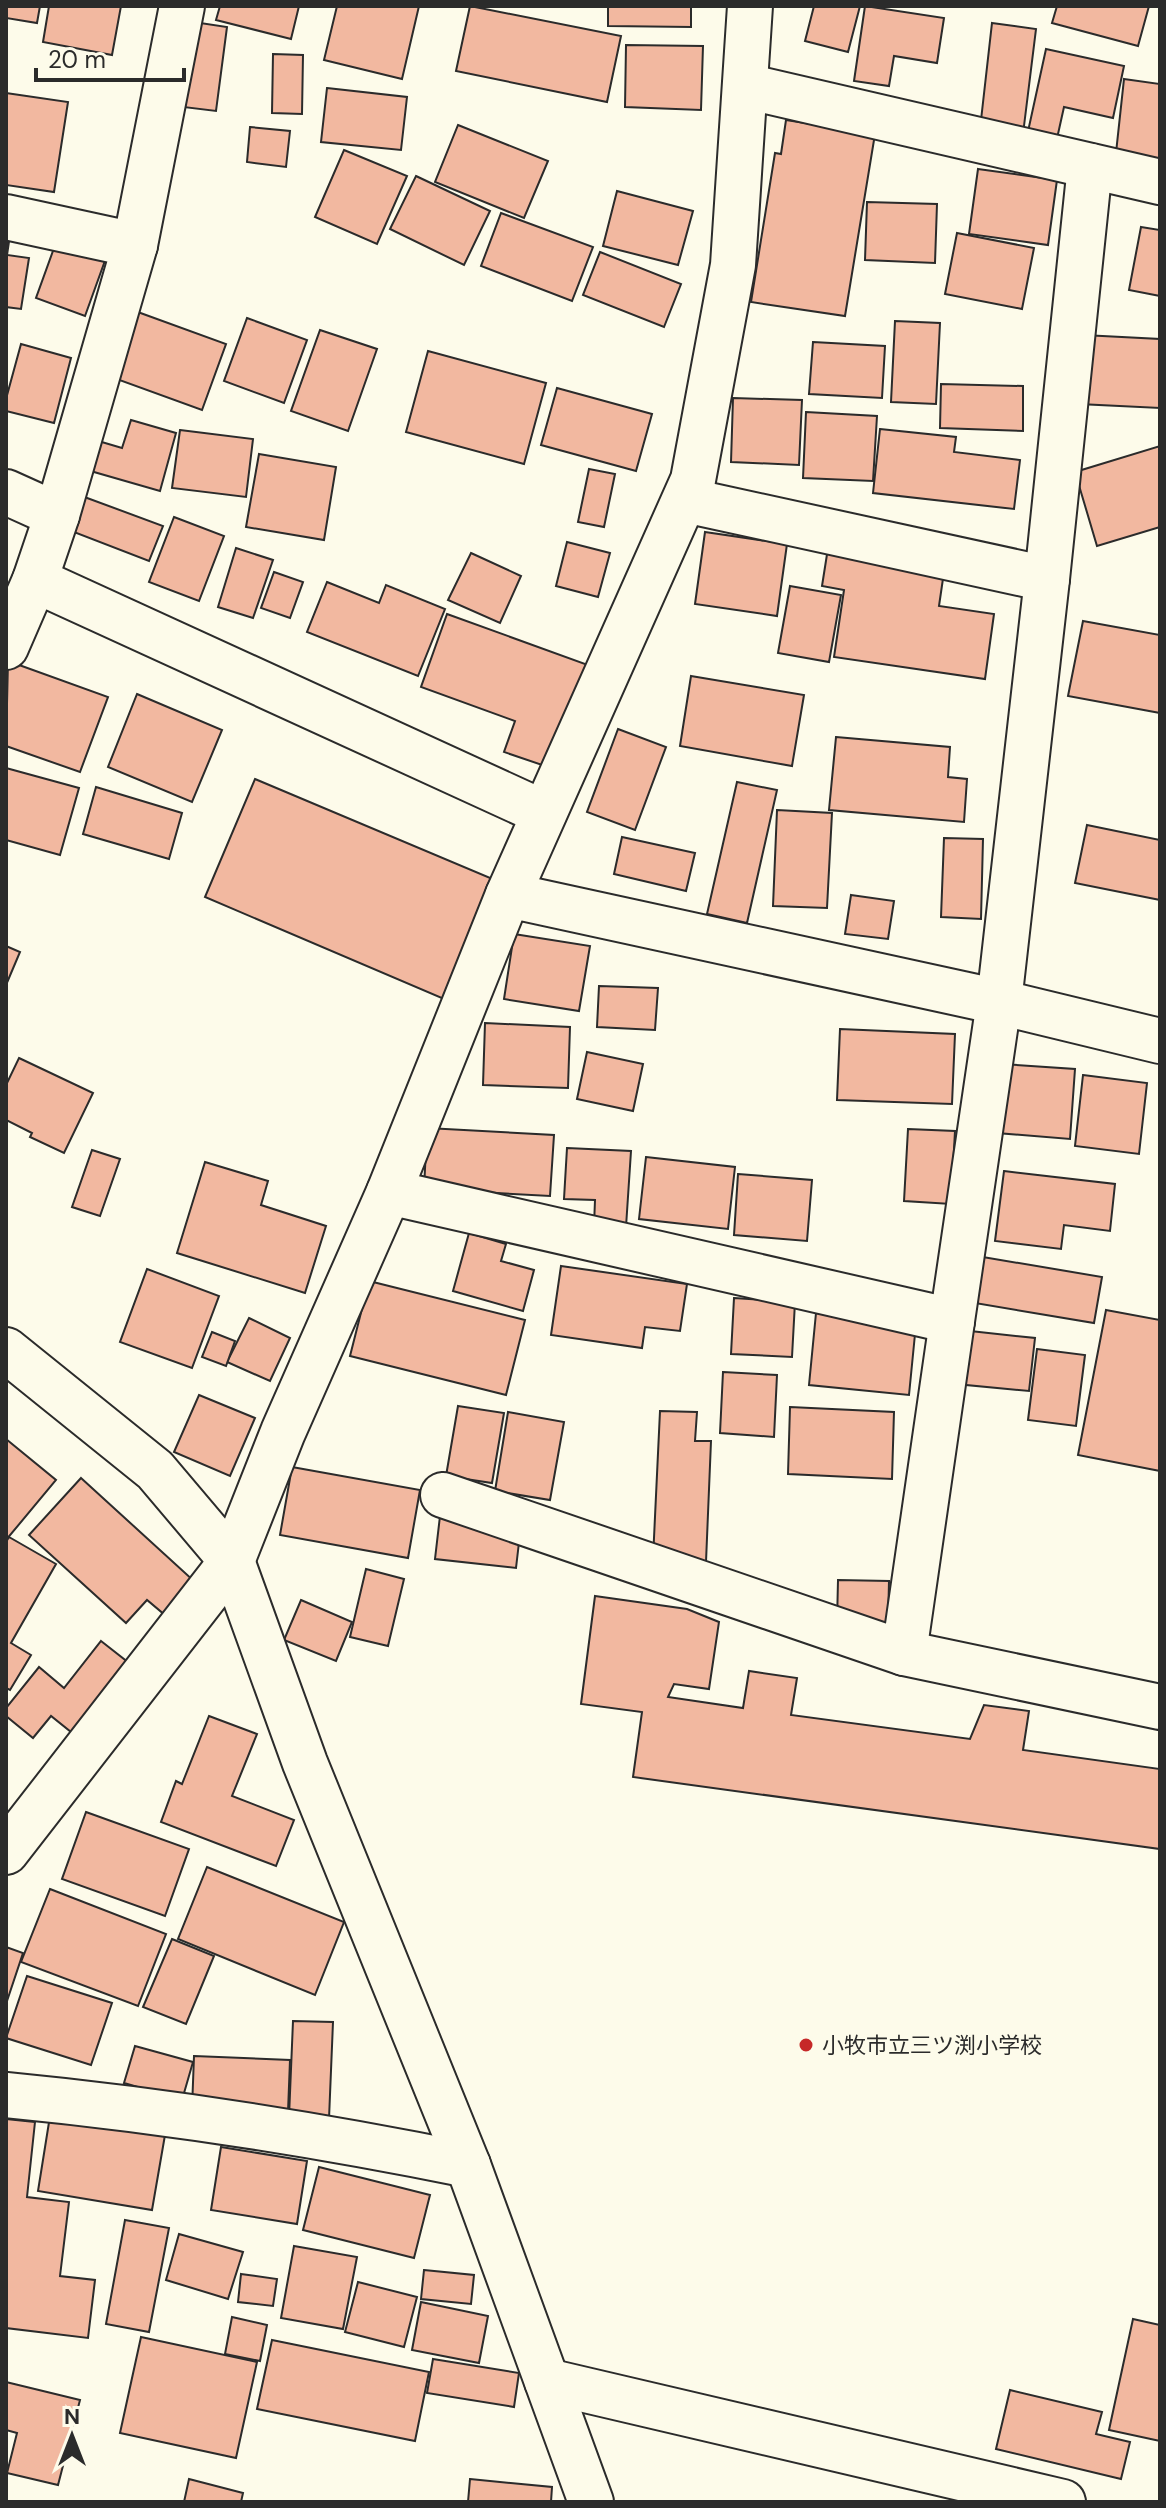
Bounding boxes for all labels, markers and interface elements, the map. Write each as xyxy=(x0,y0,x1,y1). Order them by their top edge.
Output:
scale bar xyxy=(36,32,184,82)
text: 20 m xyxy=(48,44,106,75)
place label: 小牧市立三ツ渕小学校 xyxy=(822,2031,1042,2060)
marker: 小牧市立三ツ渕小学校 xyxy=(797,2036,815,2054)
north arrow xyxy=(32,2396,112,2476)
text: N xyxy=(64,2402,80,2431)

